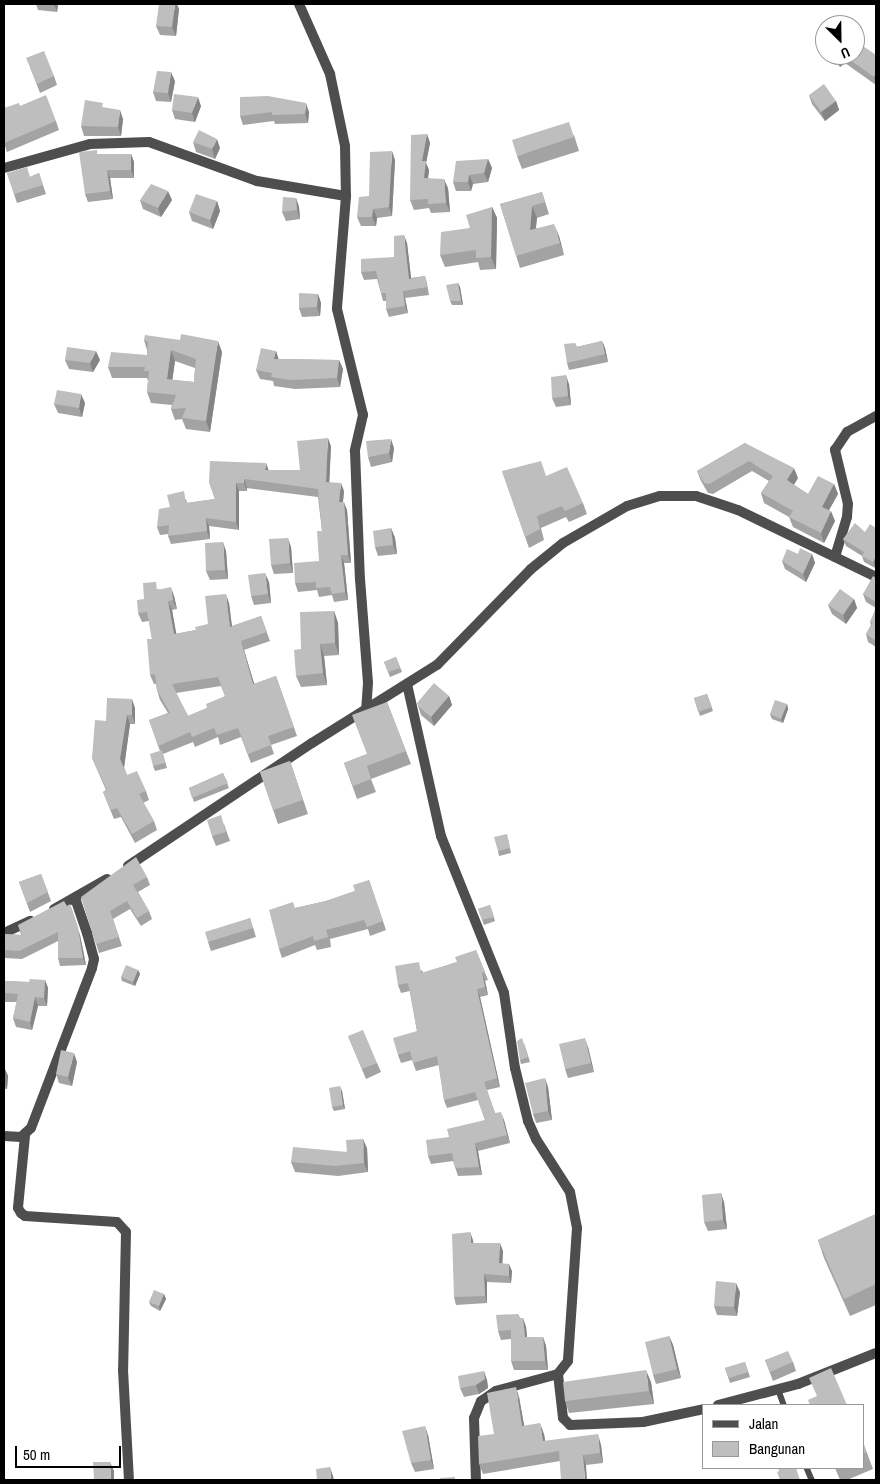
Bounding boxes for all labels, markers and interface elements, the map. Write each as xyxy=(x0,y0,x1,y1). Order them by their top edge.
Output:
north arrow xyxy=(815,15,865,65)
text: U xyxy=(838,43,853,63)
legend xyxy=(702,1404,865,1469)
text: Jalan xyxy=(749,1413,778,1434)
scale bar xyxy=(18,1436,124,1468)
text: Bangunan xyxy=(749,1438,805,1459)
text: 50 m xyxy=(23,1444,50,1465)

